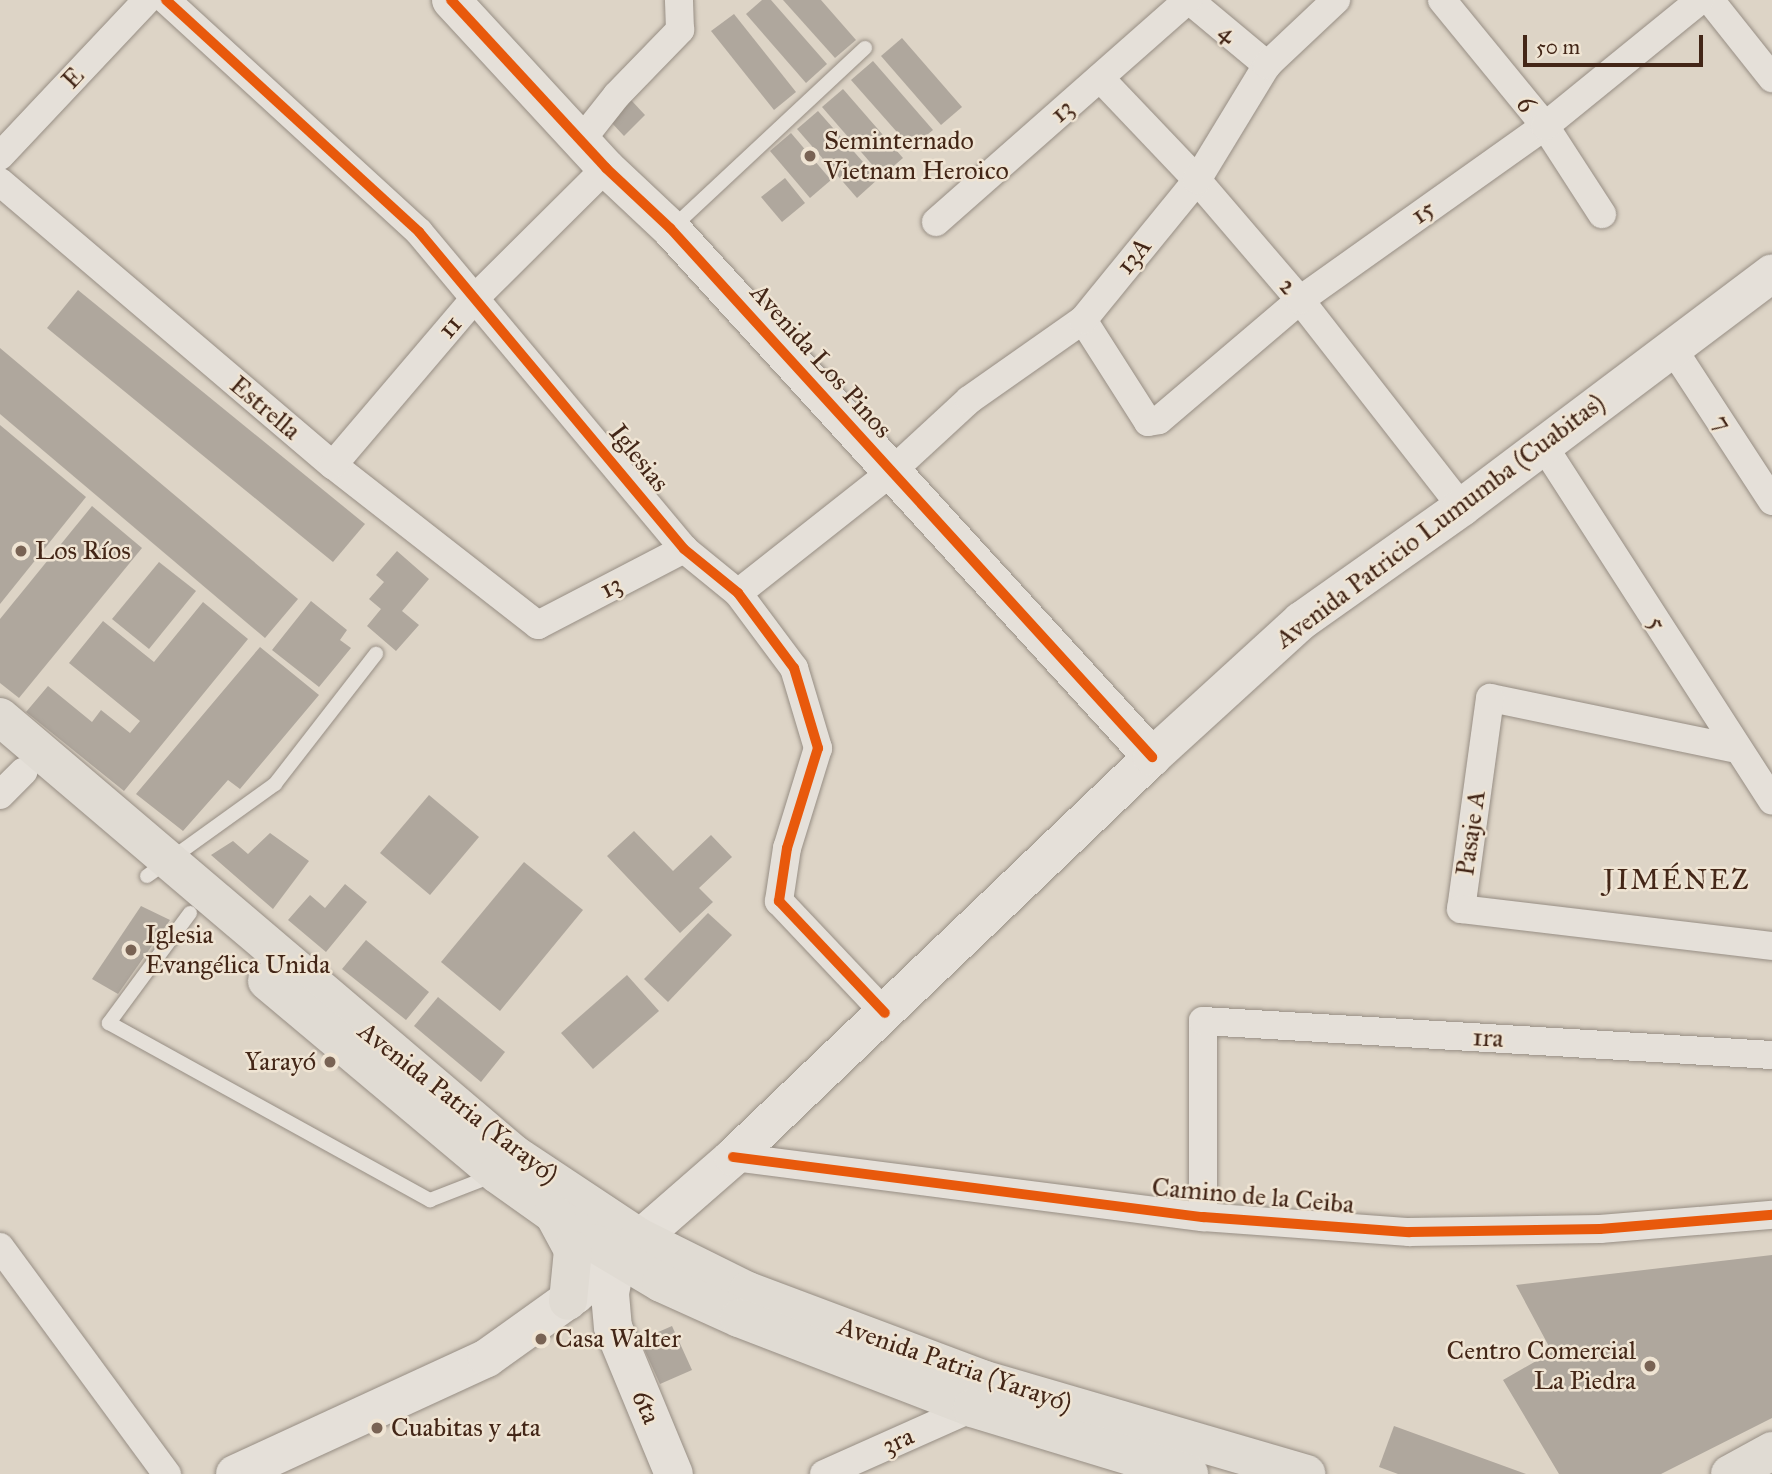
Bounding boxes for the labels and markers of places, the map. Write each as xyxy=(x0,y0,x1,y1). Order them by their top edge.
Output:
place label: Seminternado Vietnam Heroico xyxy=(824,125,1009,186)
marker: Seminternado Vietnam Heroico xyxy=(802,148,818,164)
place label: Los Ríos xyxy=(35,535,131,567)
marker: Los Ríos xyxy=(13,543,29,559)
place label: Iglesia Evangélica Unida xyxy=(145,919,330,981)
marker: Iglesia Evangélica Unida xyxy=(123,942,139,958)
place label: Yarayó xyxy=(244,1046,316,1078)
marker: Yarayó xyxy=(322,1054,338,1070)
place label: Casa Walter xyxy=(555,1323,681,1355)
marker: Casa Walter xyxy=(533,1331,549,1347)
place label: Centro Comercial La Piedra xyxy=(1446,1335,1636,1396)
marker: Centro Comercial La Piedra xyxy=(1642,1358,1658,1374)
place label: Cuabitas y 4ta xyxy=(391,1412,541,1444)
marker: Cuabitas y 4ta xyxy=(369,1420,385,1436)

